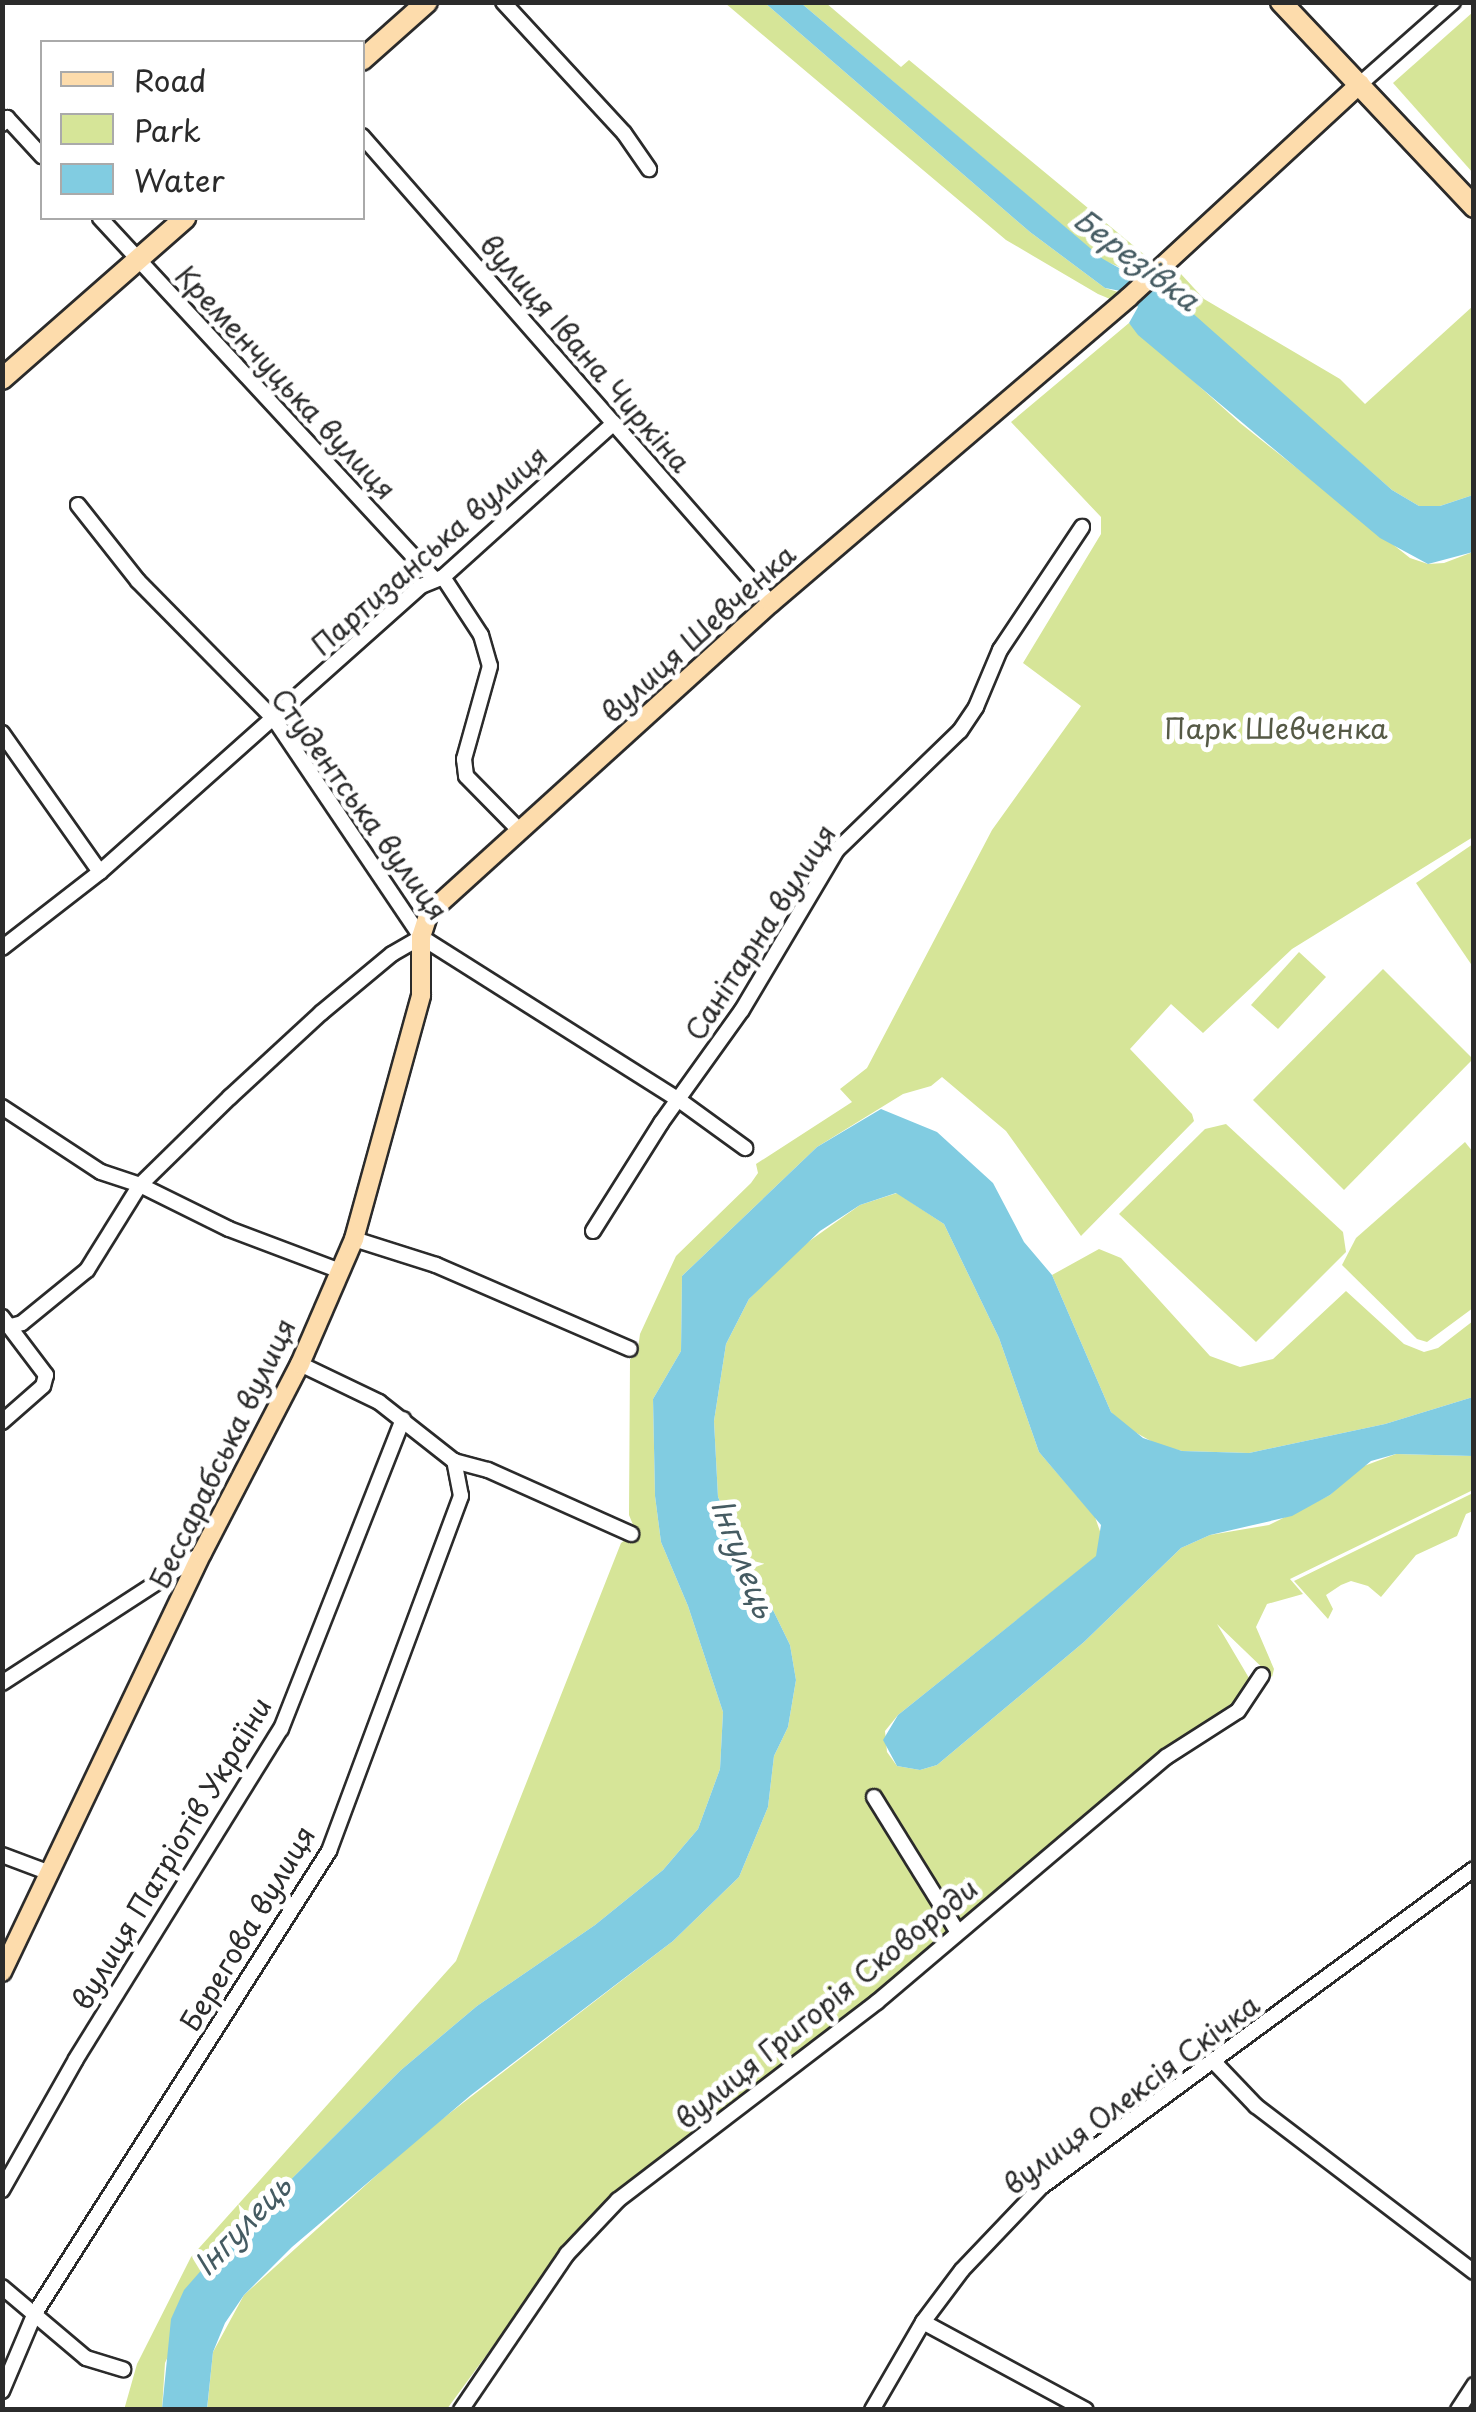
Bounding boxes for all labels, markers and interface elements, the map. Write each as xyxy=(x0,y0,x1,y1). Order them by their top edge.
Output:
legend xyxy=(40,40,365,220)
text: Road xyxy=(134,57,207,102)
text: Park xyxy=(134,107,201,152)
text: Water xyxy=(134,157,225,202)
water label: Березівка xyxy=(1068,200,1206,318)
street label: вулиця Івана Чиркіна xyxy=(473,227,699,479)
street label: Кременчуцька вулиця xyxy=(168,258,404,506)
street label: Партизанська вулиця xyxy=(304,438,554,662)
street label: вулиця Шевченка xyxy=(594,537,802,729)
street label: Студентська вулиця xyxy=(264,681,456,927)
park label: Парк Шевченка xyxy=(1164,711,1388,745)
street label: Санітарна вулиця xyxy=(677,817,843,1047)
street label: Бессарабська вулиця xyxy=(142,1312,302,1594)
water label: Інгулець xyxy=(705,1494,783,1622)
street label: вулиця Патріотів України xyxy=(64,1691,278,2015)
street label: Берегова вулиця xyxy=(172,1819,322,2037)
street label: вулиця Григорія Сковороди xyxy=(668,1871,984,2135)
street label: вулиця Олексія Скічка xyxy=(996,1986,1266,2202)
water label: Інгулець xyxy=(186,2168,298,2282)

